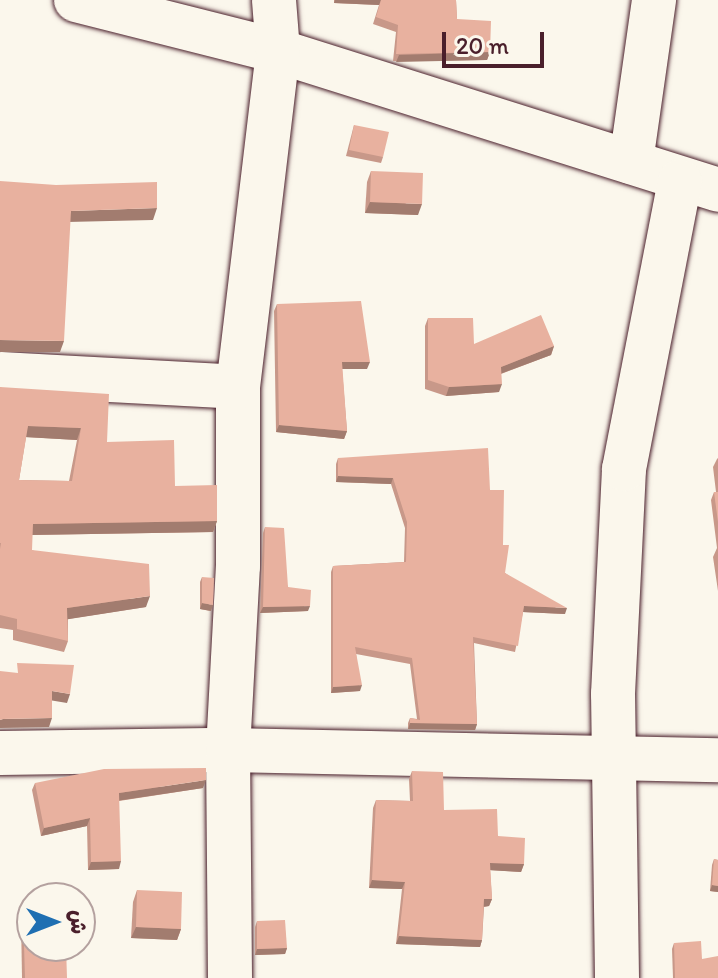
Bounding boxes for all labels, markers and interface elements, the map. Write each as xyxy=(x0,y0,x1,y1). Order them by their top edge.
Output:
scale bar xyxy=(446,16,548,66)
text: 20 m xyxy=(456,31,509,60)
north arrow xyxy=(16,882,96,962)
text: ش xyxy=(65,910,92,934)

